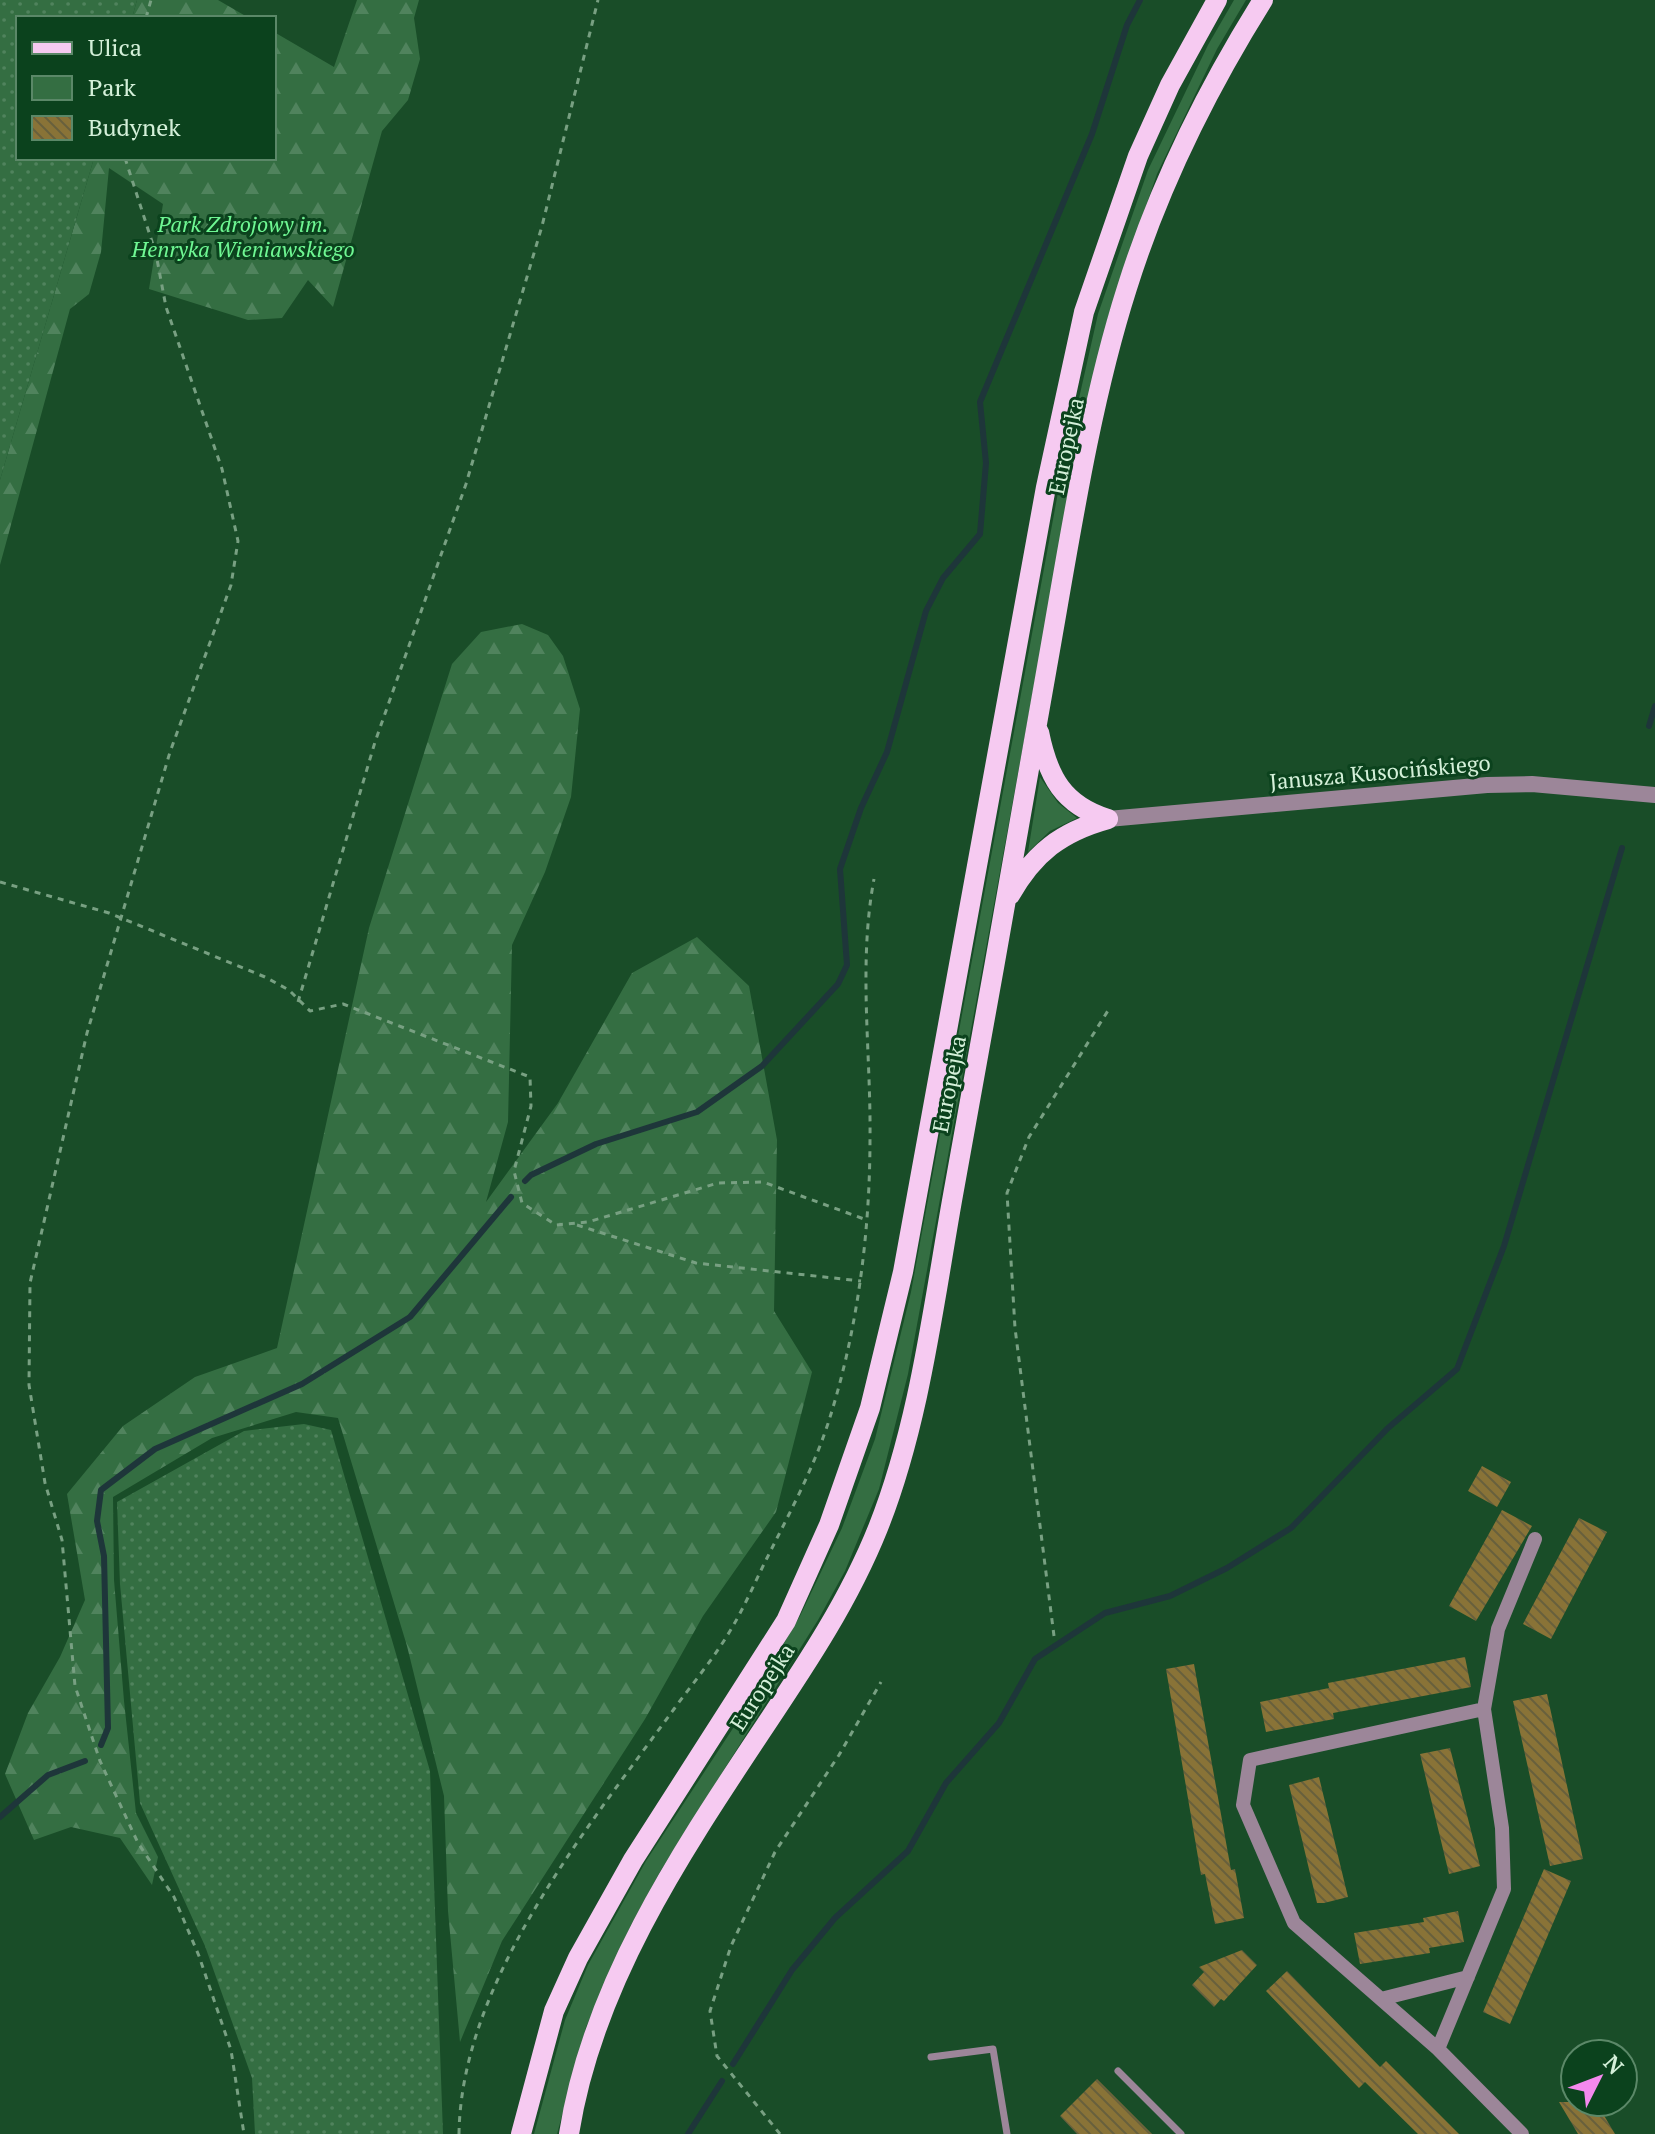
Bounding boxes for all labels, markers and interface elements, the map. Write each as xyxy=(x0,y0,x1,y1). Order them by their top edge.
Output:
legend xyxy=(16,16,276,160)
text: Ulica xyxy=(88,31,142,63)
text: Park xyxy=(88,71,137,103)
text: Budynek xyxy=(88,111,181,143)
park label: Park Zdrojowy im. Henryka Wieniawskiego xyxy=(130,209,355,263)
street label: Europejka xyxy=(1041,395,1090,497)
street label: Janusza Kusocińskiego xyxy=(1268,747,1492,796)
street label: Europejka xyxy=(925,1033,972,1135)
street label: Europejka xyxy=(723,1638,801,1736)
north arrow xyxy=(1559,2038,1639,2118)
text: N xyxy=(1598,2048,1631,2080)

